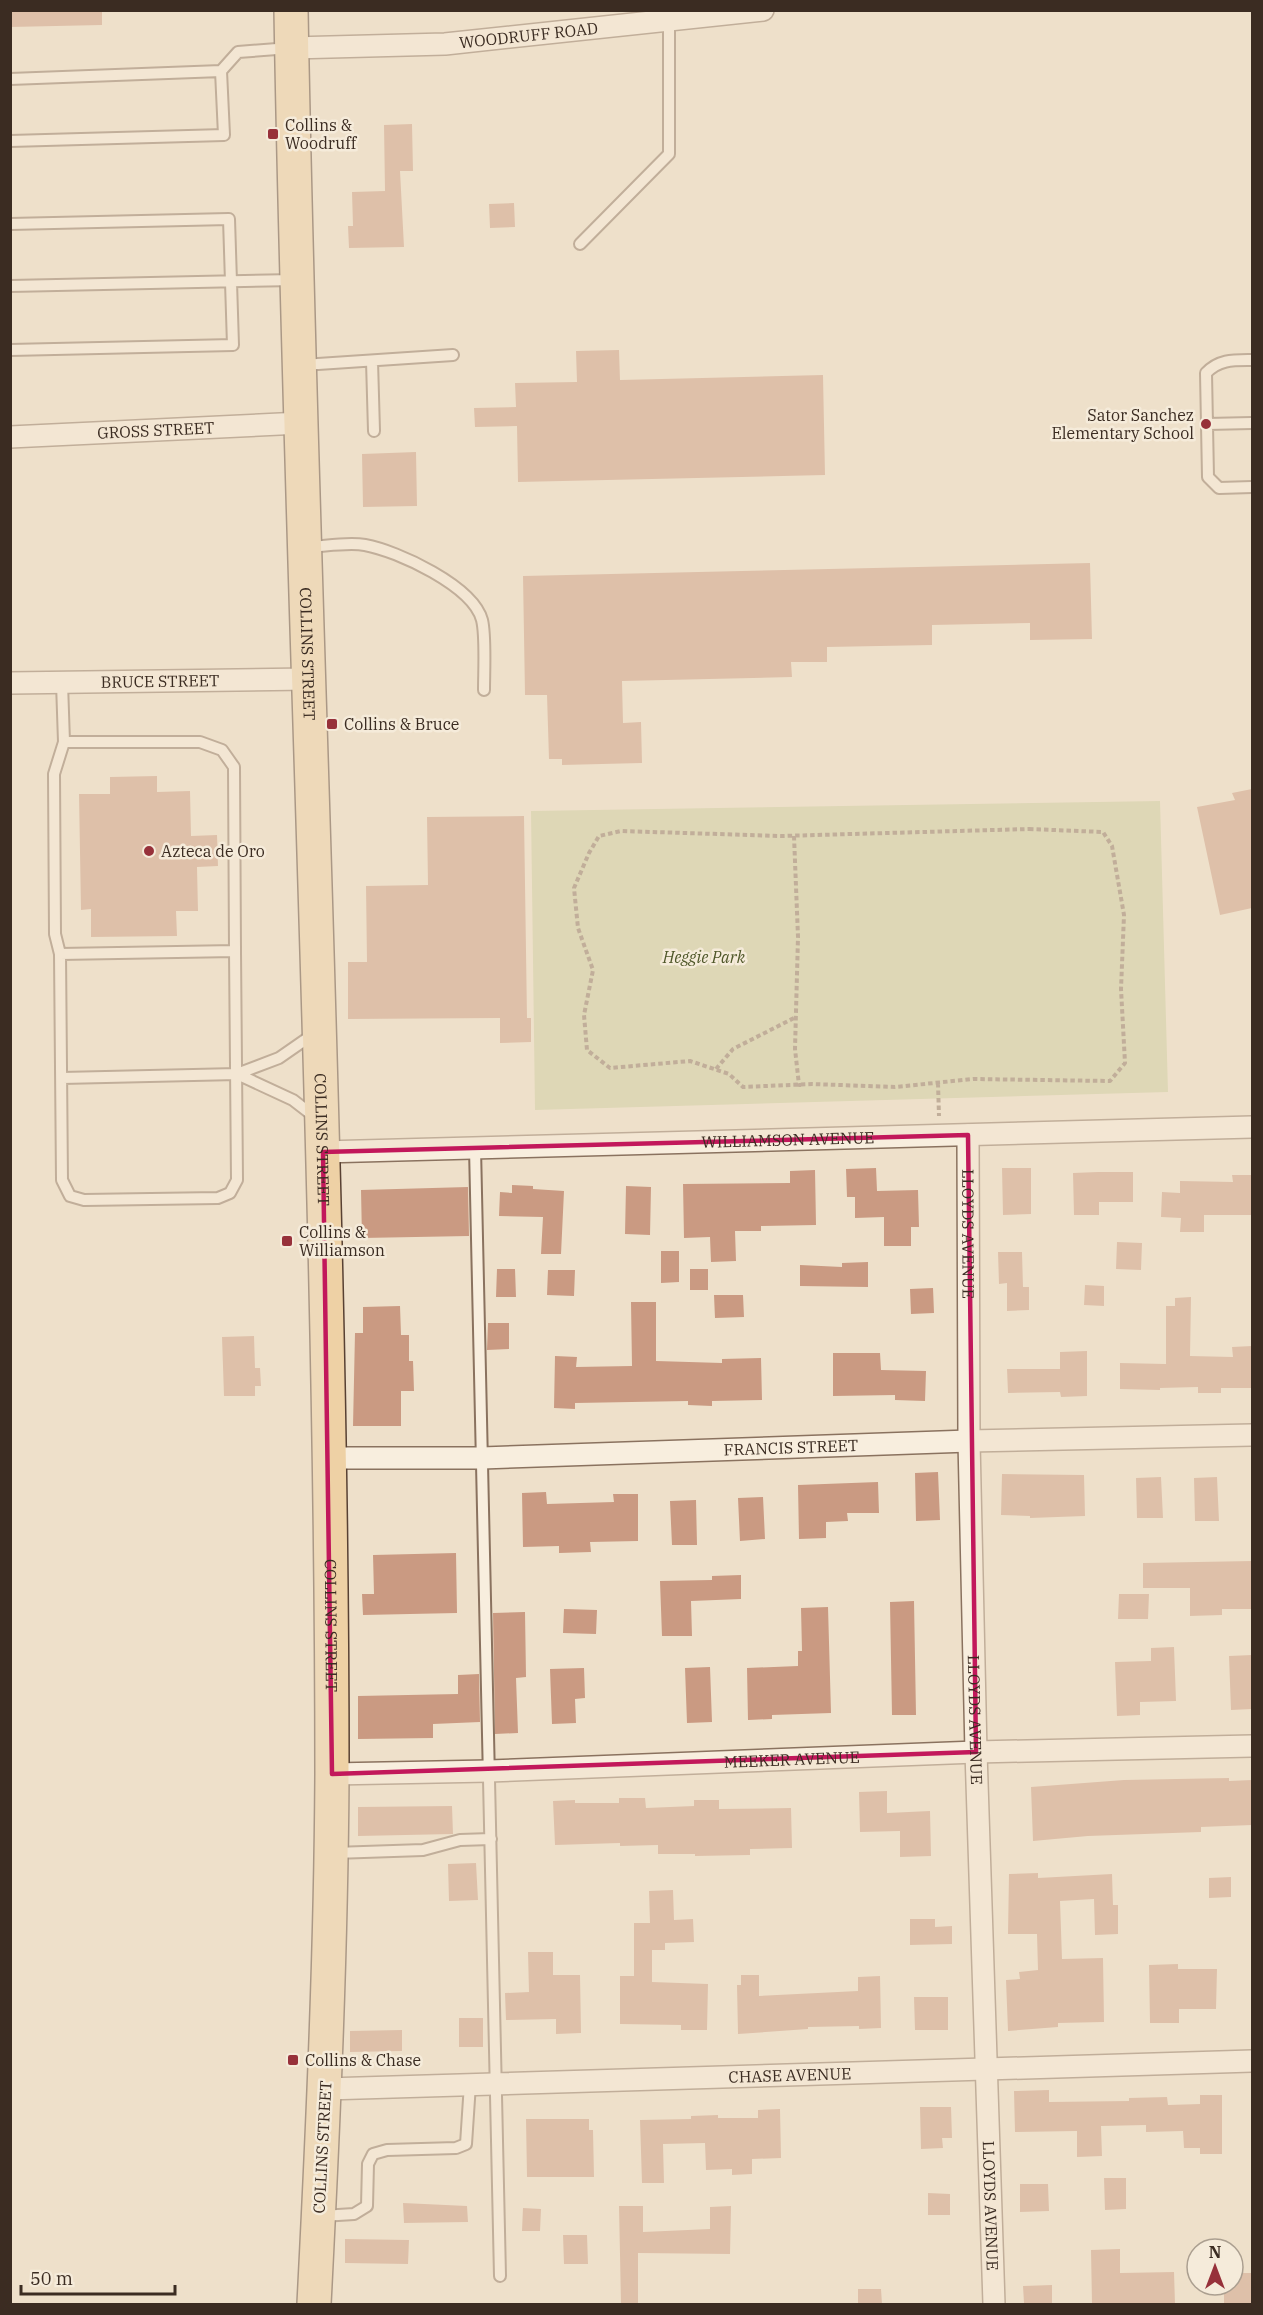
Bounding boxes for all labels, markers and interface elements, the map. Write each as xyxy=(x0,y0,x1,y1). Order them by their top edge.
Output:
street label: WOODRUFF ROAD xyxy=(458,18,599,52)
place label: Collins & Woodruff xyxy=(285,115,358,153)
marker: Collins & Woodruff xyxy=(266,127,280,141)
place label: Sator Sanchez Elementary School xyxy=(1051,405,1194,443)
street label: GROSS STREET xyxy=(97,417,215,443)
marker: Sator Sanchez Elementary School xyxy=(1199,417,1213,431)
street label: COLLINS STREET xyxy=(296,587,320,721)
street label: BRUCE STREET xyxy=(100,670,220,692)
place label: Collins & Bruce xyxy=(344,714,459,734)
marker: Collins & Bruce xyxy=(325,717,339,731)
place label: Azteca de Oro xyxy=(161,841,265,861)
marker: Azteca de Oro xyxy=(142,844,156,858)
park label: Heggie Park xyxy=(662,947,746,967)
street label: COLLINS STREET xyxy=(311,1073,334,1206)
street label: WILLIAMSON AVENUE xyxy=(701,1127,875,1152)
street label: LLOYDS AVENUE xyxy=(958,1169,979,1299)
place label: Collins & Williamson xyxy=(299,1222,385,1260)
marker: Collins & Williamson xyxy=(280,1234,294,1248)
street label: FRANCIS STREET xyxy=(723,1435,859,1460)
street label: COLLINS STREET xyxy=(321,1559,342,1692)
street label: LLOYDS AVENUE xyxy=(964,1655,987,1785)
street label: MEEKER AVENUE xyxy=(723,1747,860,1772)
place label: Collins & Chase xyxy=(305,2050,421,2070)
marker: Collins & Chase xyxy=(286,2053,300,2067)
street label: CHASE AVENUE xyxy=(728,2063,852,2087)
street label: COLLINS STREET xyxy=(309,2080,335,2214)
street label: LLOYDS AVENUE xyxy=(979,2140,1003,2271)
north arrow xyxy=(1185,2237,1245,2297)
text: N xyxy=(1209,2242,1221,2262)
scale bar xyxy=(21,2258,176,2296)
text: 50 m xyxy=(30,2267,73,2290)

